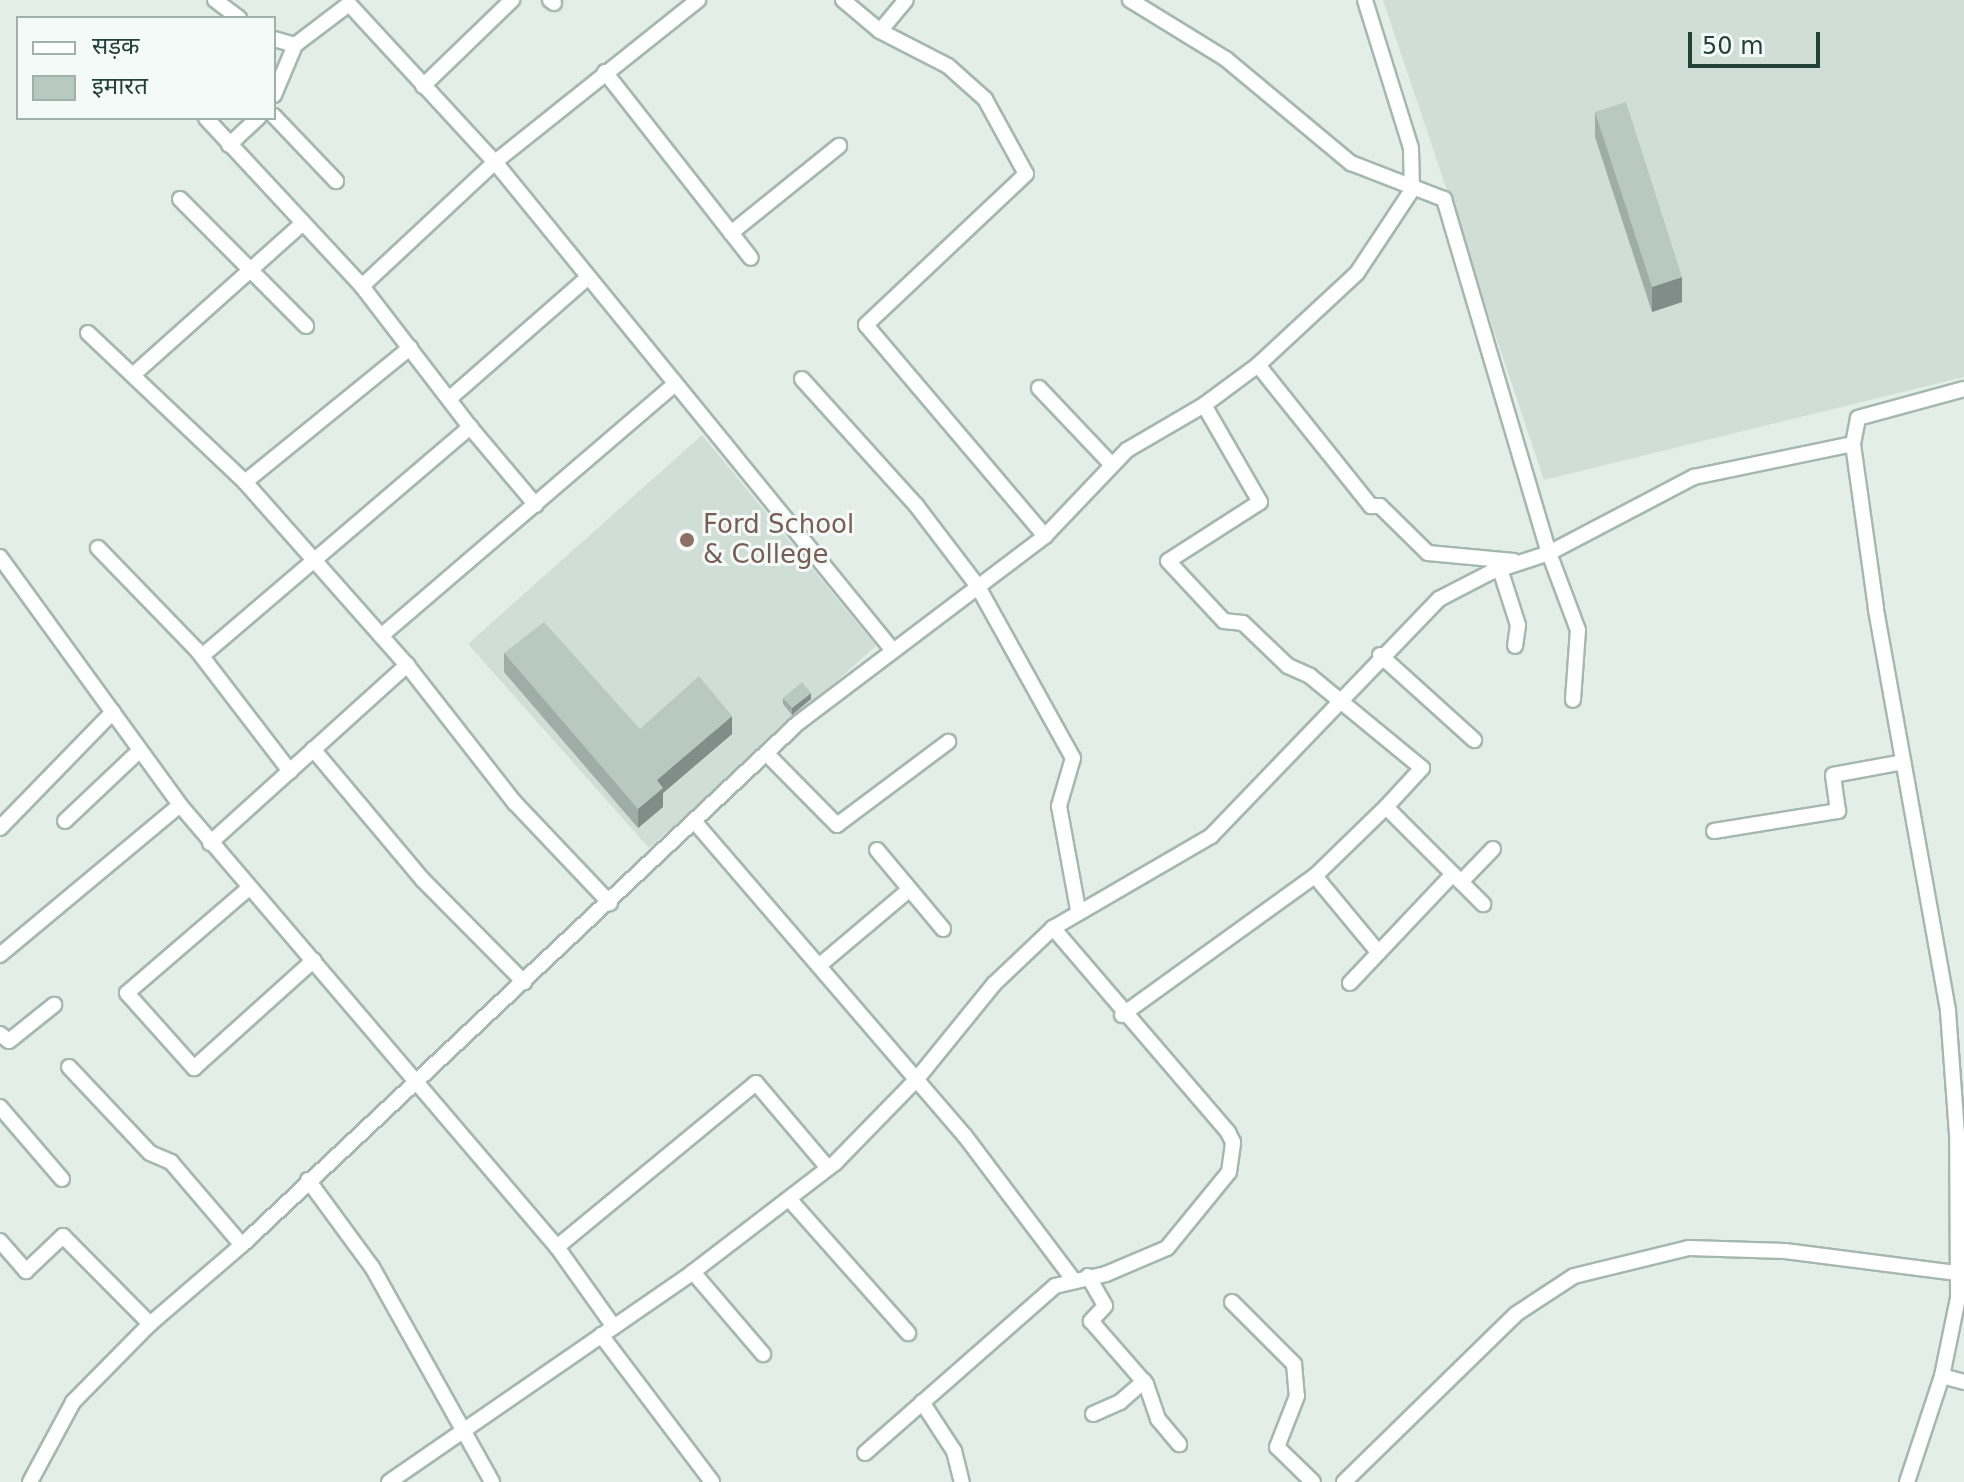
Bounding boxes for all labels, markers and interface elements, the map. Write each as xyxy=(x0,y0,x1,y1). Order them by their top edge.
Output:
legend xyxy=(16,16,276,120)
scale bar xyxy=(1692,16,1824,66)
text: सड़क xyxy=(92,32,140,60)
text: 50 m xyxy=(1702,32,1764,60)
text: इमारत xyxy=(92,72,148,100)
place label: Ford School & College xyxy=(703,509,854,570)
marker: Ford School & College xyxy=(678,531,696,549)

